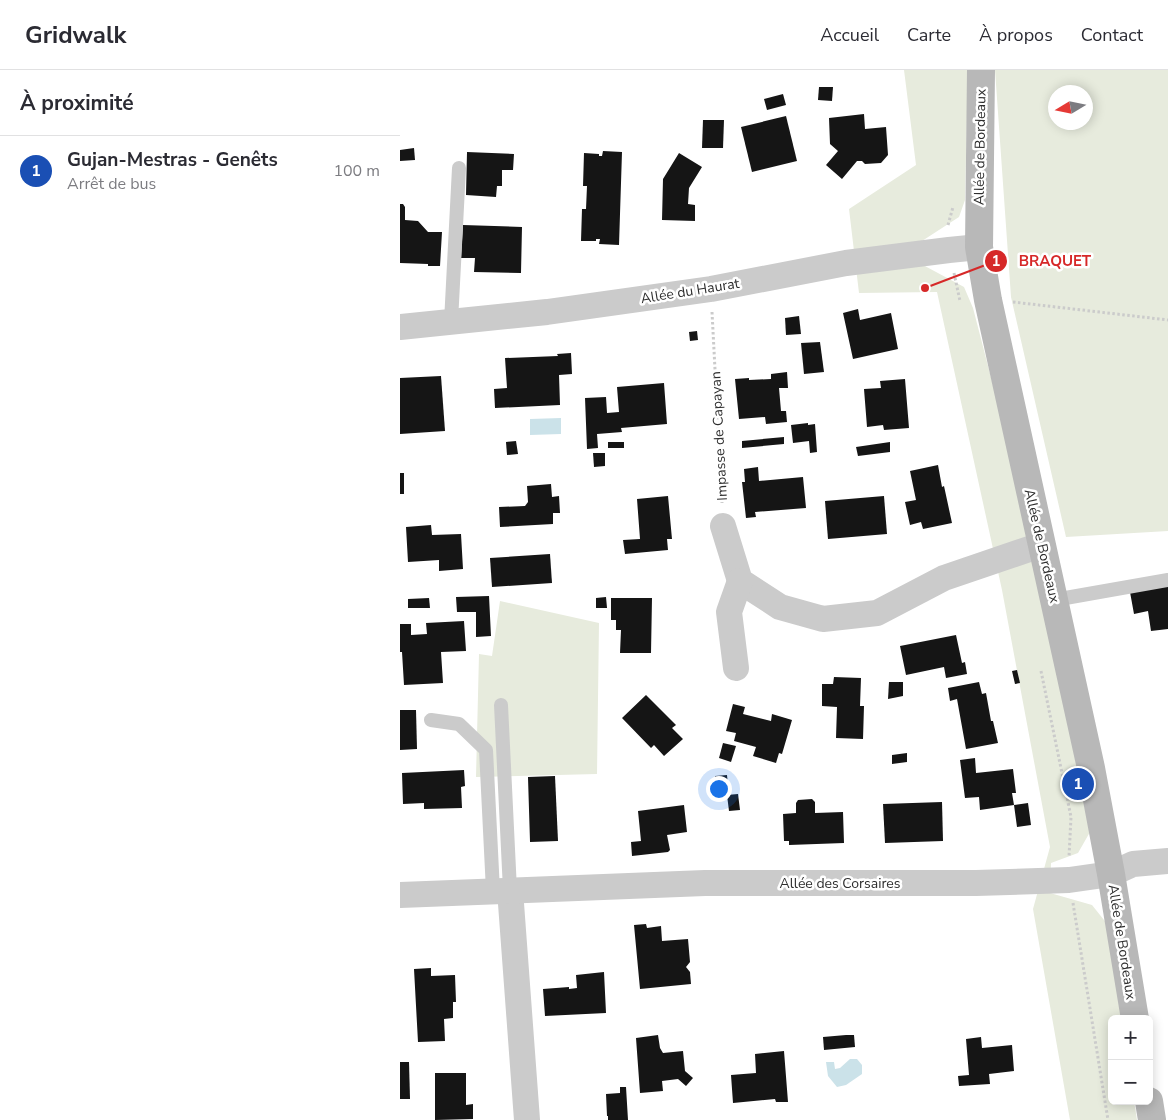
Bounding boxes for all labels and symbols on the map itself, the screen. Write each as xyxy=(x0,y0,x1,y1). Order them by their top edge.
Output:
north arrow xyxy=(1048,85,1093,130)
street label: Allée de Bordeaux xyxy=(969,88,991,205)
callout: BRAQUET xyxy=(984,246,1101,276)
text: 1 xyxy=(991,251,1001,271)
text: BRAQUET xyxy=(1019,251,1092,271)
street label: Allée du Haurat xyxy=(639,274,741,308)
street label: Impasse de Capayan xyxy=(706,371,732,501)
street label: Allée de Bordeaux xyxy=(1020,487,1065,606)
pin: 1 xyxy=(1062,765,1094,803)
your location xyxy=(706,776,732,802)
street label: Allée des Corsaires xyxy=(779,874,901,893)
street label: Allée de Bordeaux xyxy=(1104,883,1141,1002)

